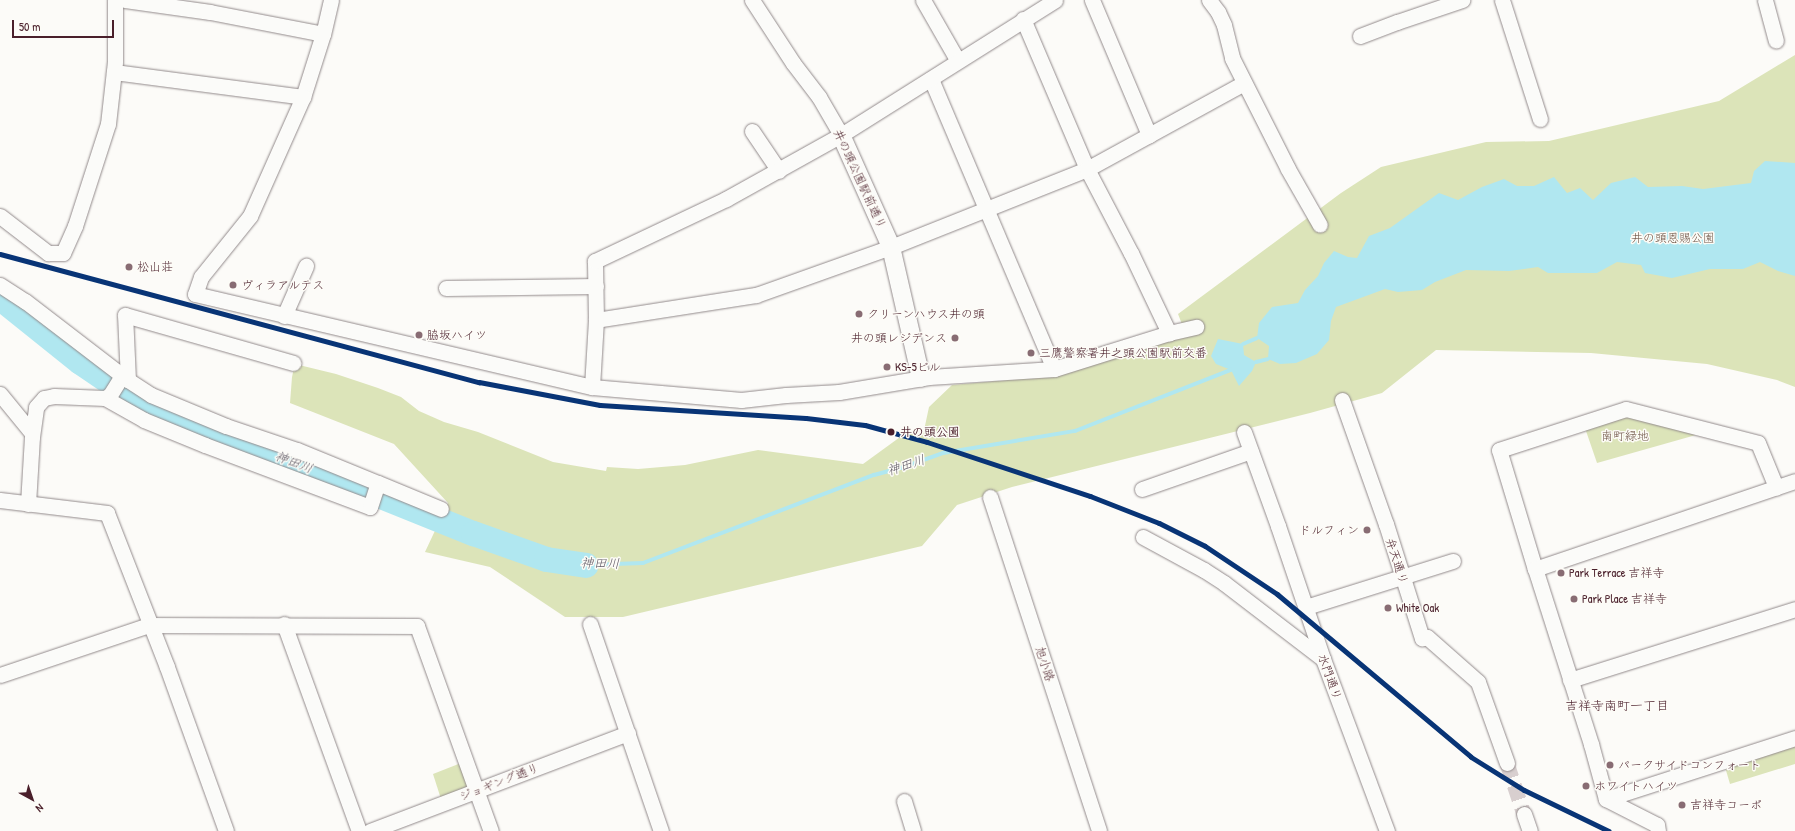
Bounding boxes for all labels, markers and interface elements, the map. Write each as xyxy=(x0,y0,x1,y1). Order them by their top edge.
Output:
scale bar xyxy=(14,12,116,38)
text: 50 m xyxy=(19,18,40,35)
street label: 井の頭公園駅前通り xyxy=(831,127,889,231)
park label: 井の頭恩賜公園 xyxy=(1631,231,1715,245)
place label: 松山荘 xyxy=(137,260,173,274)
marker: 松山荘 xyxy=(124,262,134,272)
place label: ヴィラアルテス xyxy=(241,278,325,292)
marker: ヴィラアルテス xyxy=(228,280,238,290)
place label: クリーンハウス井の頭 xyxy=(867,307,987,321)
marker: クリーンハウス井の頭 xyxy=(854,309,864,319)
place label: 脇坂ハイツ xyxy=(427,328,487,342)
marker: 脇坂ハイツ xyxy=(414,330,424,340)
place label: 井の頭レジデンス xyxy=(851,331,947,345)
marker: 井の頭レジデンス xyxy=(950,333,960,343)
place label: 三鷹警察署井之頭公園駅前交番 xyxy=(1039,346,1207,360)
marker: 三鷹警察署井之頭公園駅前交番 xyxy=(1026,348,1036,358)
place label: KS-5ビル xyxy=(895,360,941,374)
marker: KS-5ビル xyxy=(882,362,892,372)
marker: 井の頭公園 xyxy=(884,425,898,439)
place label: 井の頭公園 xyxy=(900,425,960,439)
park label: 南町緑地 xyxy=(1601,429,1649,443)
water label: 神田川 xyxy=(273,448,315,476)
water label: 神田川 xyxy=(885,452,927,478)
place label: ドルフィン xyxy=(1299,523,1359,537)
marker: ドルフィン xyxy=(1362,525,1372,535)
street label: 弁天通り xyxy=(1383,536,1411,586)
water label: 神田川 xyxy=(580,555,620,571)
place label: Park Terrace 吉祥寺 xyxy=(1569,566,1664,580)
marker: Park Terrace 吉祥寺 xyxy=(1556,568,1566,578)
place label: Park Place 吉祥寺 xyxy=(1582,592,1667,606)
marker: Park Place 吉祥寺 xyxy=(1569,594,1579,604)
place label: White Oak xyxy=(1396,601,1439,615)
marker: White Oak xyxy=(1383,603,1393,613)
street label: 旭小路 xyxy=(1033,645,1057,683)
street label: 水門通り xyxy=(1315,652,1345,702)
district label: 吉祥寺南町一丁目 xyxy=(1565,697,1669,713)
place label: パークサイドコンフォート xyxy=(1618,758,1762,772)
street label: ジョギング通り xyxy=(457,760,541,804)
marker: パークサイドコンフォート xyxy=(1605,760,1615,770)
north arrow xyxy=(12,779,52,819)
place label: ホワイトハイツ xyxy=(1594,779,1678,793)
marker: ホワイトハイツ xyxy=(1581,781,1591,791)
place label: 吉祥寺コーポ xyxy=(1690,798,1762,812)
marker: 吉祥寺コーポ xyxy=(1677,800,1687,810)
text: N xyxy=(33,801,46,815)

